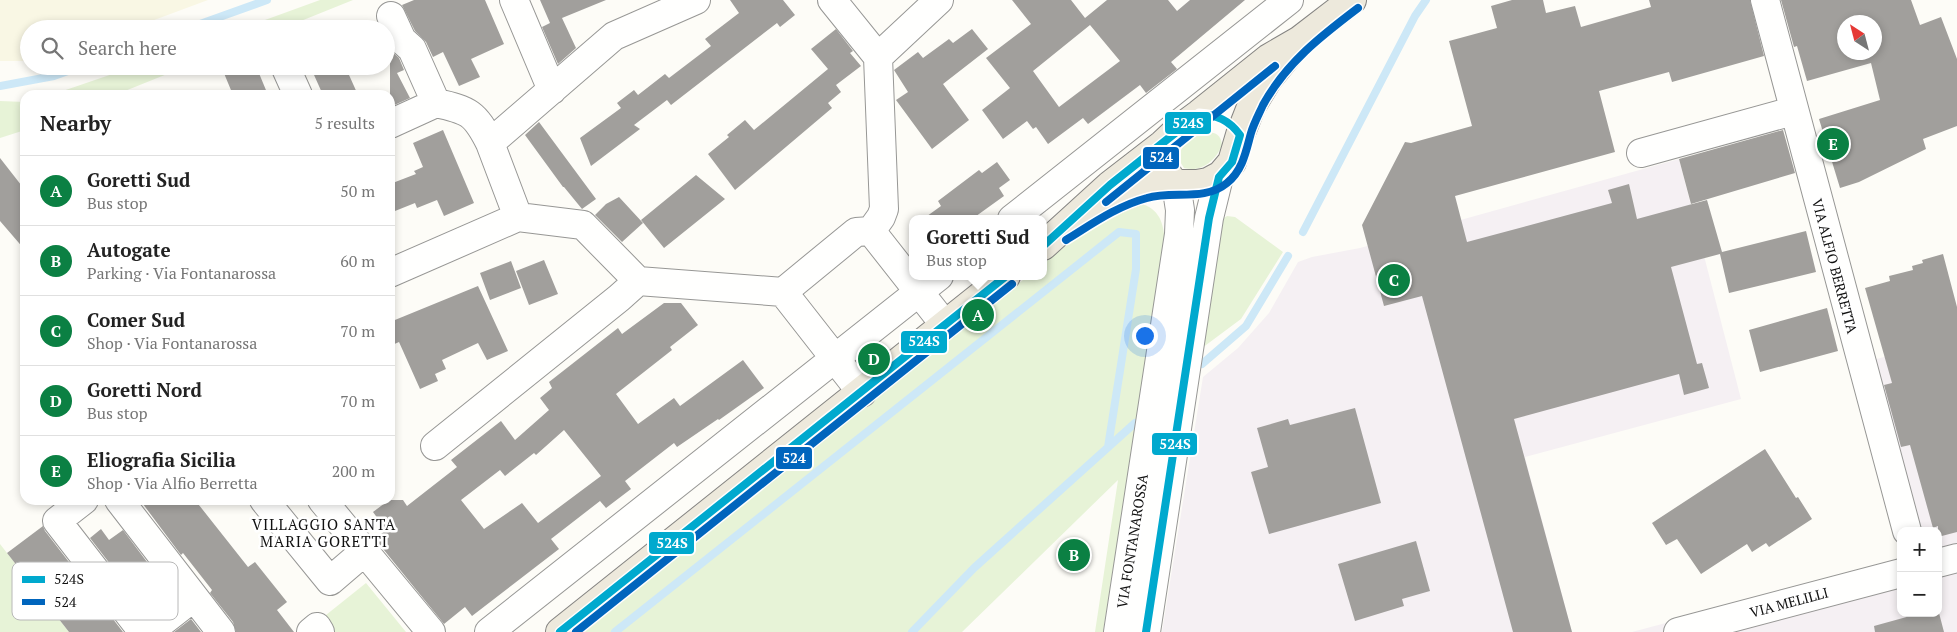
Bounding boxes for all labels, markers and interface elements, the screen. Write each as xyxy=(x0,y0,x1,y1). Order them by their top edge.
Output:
north arrow xyxy=(1837,15,1882,60)
search box xyxy=(20,20,395,75)
icon: search xyxy=(38,34,66,62)
text: Search here xyxy=(78,35,177,60)
text: Nearby xyxy=(40,109,111,137)
line badge: 524S xyxy=(1164,111,1212,135)
text: 5 results xyxy=(315,112,375,134)
text: 524S xyxy=(1172,113,1204,132)
pin: E xyxy=(1817,125,1849,163)
line badge: 524 xyxy=(1142,146,1180,170)
text: 524 xyxy=(1149,147,1173,166)
text: Goretti Sud xyxy=(87,167,190,192)
text: A xyxy=(50,180,62,202)
text: 50 m xyxy=(340,180,375,202)
text: Bus stop xyxy=(87,192,148,214)
street label: VIA ALFIO BERRETTA xyxy=(1808,196,1862,336)
popup xyxy=(909,215,1047,280)
text: Goretti Sud xyxy=(926,224,1030,249)
text: Autogate xyxy=(87,237,171,262)
text: Bus stop xyxy=(926,249,987,271)
text: B xyxy=(51,250,61,272)
text: 60 m xyxy=(340,250,375,272)
pin: C xyxy=(1378,261,1410,299)
text: Parking · Via Fontanarossa xyxy=(87,262,276,284)
pin: A xyxy=(962,296,994,334)
text: Comer Sud xyxy=(87,307,185,332)
text: C xyxy=(51,320,61,342)
text: 70 m xyxy=(340,320,375,342)
your location xyxy=(1132,323,1158,349)
line badge: 524S xyxy=(900,330,948,354)
text: 524S xyxy=(908,331,940,350)
text: Shop · Via Fontanarossa xyxy=(87,332,257,354)
pin: D xyxy=(858,340,890,378)
text: Goretti Nord xyxy=(87,377,202,402)
text: D xyxy=(50,390,62,412)
text: 70 m xyxy=(340,390,375,412)
text: Bus stop xyxy=(87,402,148,424)
line badge: 524S xyxy=(1151,432,1198,456)
text: 524S xyxy=(1159,434,1191,453)
line badge: 524 xyxy=(775,446,813,470)
text: Eliografia Sicilia xyxy=(87,447,236,472)
text: 524 xyxy=(782,448,806,467)
text: E xyxy=(51,460,61,482)
text: 200 m xyxy=(332,460,375,482)
text: Shop · Via Alfio Berretta xyxy=(87,472,258,494)
street label: VIA FONTANAROSSA xyxy=(1112,472,1152,610)
district label: VILLAGGIO SANTA MARIA GORETTI xyxy=(252,514,396,551)
map controls xyxy=(1897,527,1942,617)
button: + xyxy=(1897,527,1942,572)
line badge: 524S xyxy=(648,531,695,555)
text: 524S xyxy=(656,533,688,552)
pin: B xyxy=(1058,536,1090,574)
legend xyxy=(12,562,178,620)
text: 524S xyxy=(54,569,84,588)
button: − xyxy=(1897,572,1942,617)
street label: VIA MELILLI xyxy=(1748,582,1830,622)
text: 524 xyxy=(54,592,77,611)

